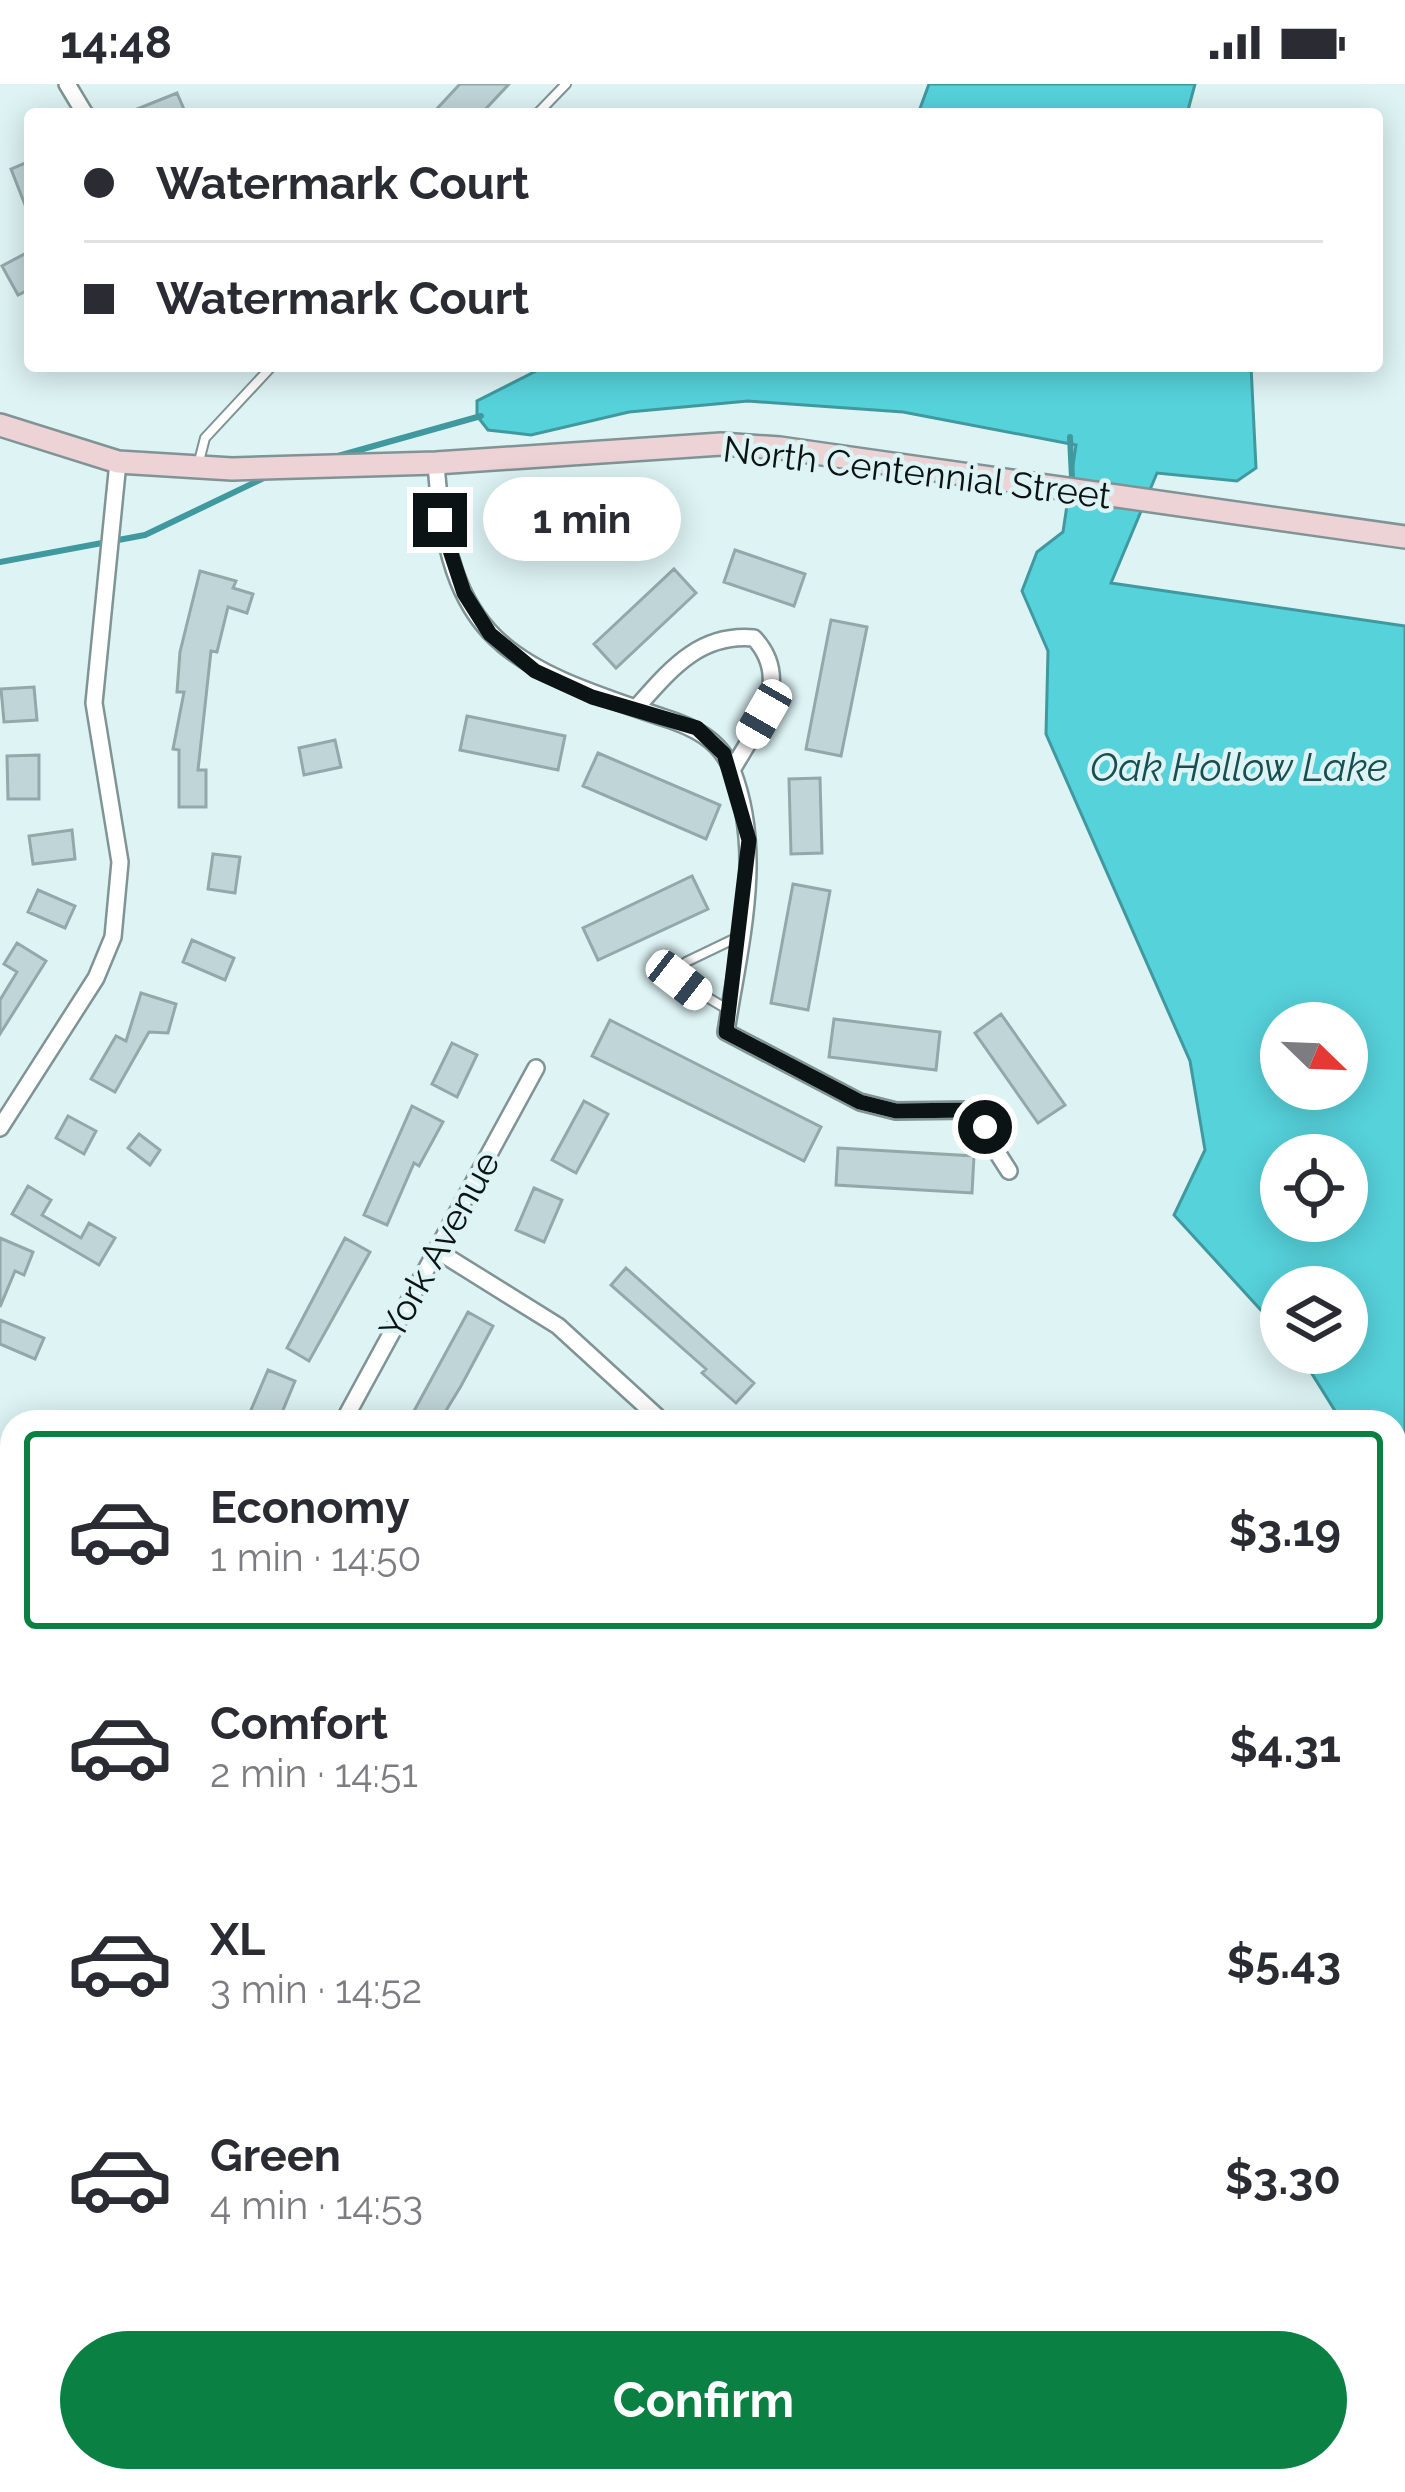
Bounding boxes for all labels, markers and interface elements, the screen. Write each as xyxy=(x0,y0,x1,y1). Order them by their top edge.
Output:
text: 14:48 xyxy=(60,16,172,69)
text: Watermark Court xyxy=(156,157,529,210)
text: Watermark Court xyxy=(156,272,529,325)
street label: North Centennial Street xyxy=(721,427,1113,517)
callout: 1 min xyxy=(482,478,680,562)
route end xyxy=(413,493,467,547)
text: 1 min xyxy=(533,496,631,542)
car xyxy=(730,674,798,754)
water label: Oak Hollow Lake xyxy=(1090,744,1388,790)
car xyxy=(640,944,718,1016)
north arrow xyxy=(1260,1002,1368,1110)
map controls xyxy=(1260,1002,1368,1374)
route start xyxy=(958,1100,1012,1154)
button: locate xyxy=(1260,1134,1368,1242)
street label: York Avenue xyxy=(370,1144,508,1346)
button: layers xyxy=(1260,1266,1368,1374)
icon: car xyxy=(66,1476,174,1584)
text: Economy xyxy=(210,1481,410,1534)
text: $3.19 xyxy=(1229,1504,1341,1557)
text: 1 min · 14:50 xyxy=(210,1534,421,1580)
icon: car xyxy=(66,1692,174,1800)
text: Comfort xyxy=(210,1697,388,1750)
text: $4.31 xyxy=(1229,1720,1341,1773)
text: 2 min · 14:51 xyxy=(210,1750,418,1796)
icon: car xyxy=(66,1908,174,2016)
text: XL xyxy=(210,1913,265,1966)
text: $5.43 xyxy=(1227,1936,1341,1989)
text: 3 min · 14:52 xyxy=(210,1966,422,2012)
icon: car xyxy=(66,2124,174,2232)
text: Green xyxy=(210,2129,341,2182)
text: $3.30 xyxy=(1225,2152,1341,2205)
text: 4 min · 14:53 xyxy=(210,2182,423,2228)
button: Confirm xyxy=(60,2331,1347,2469)

